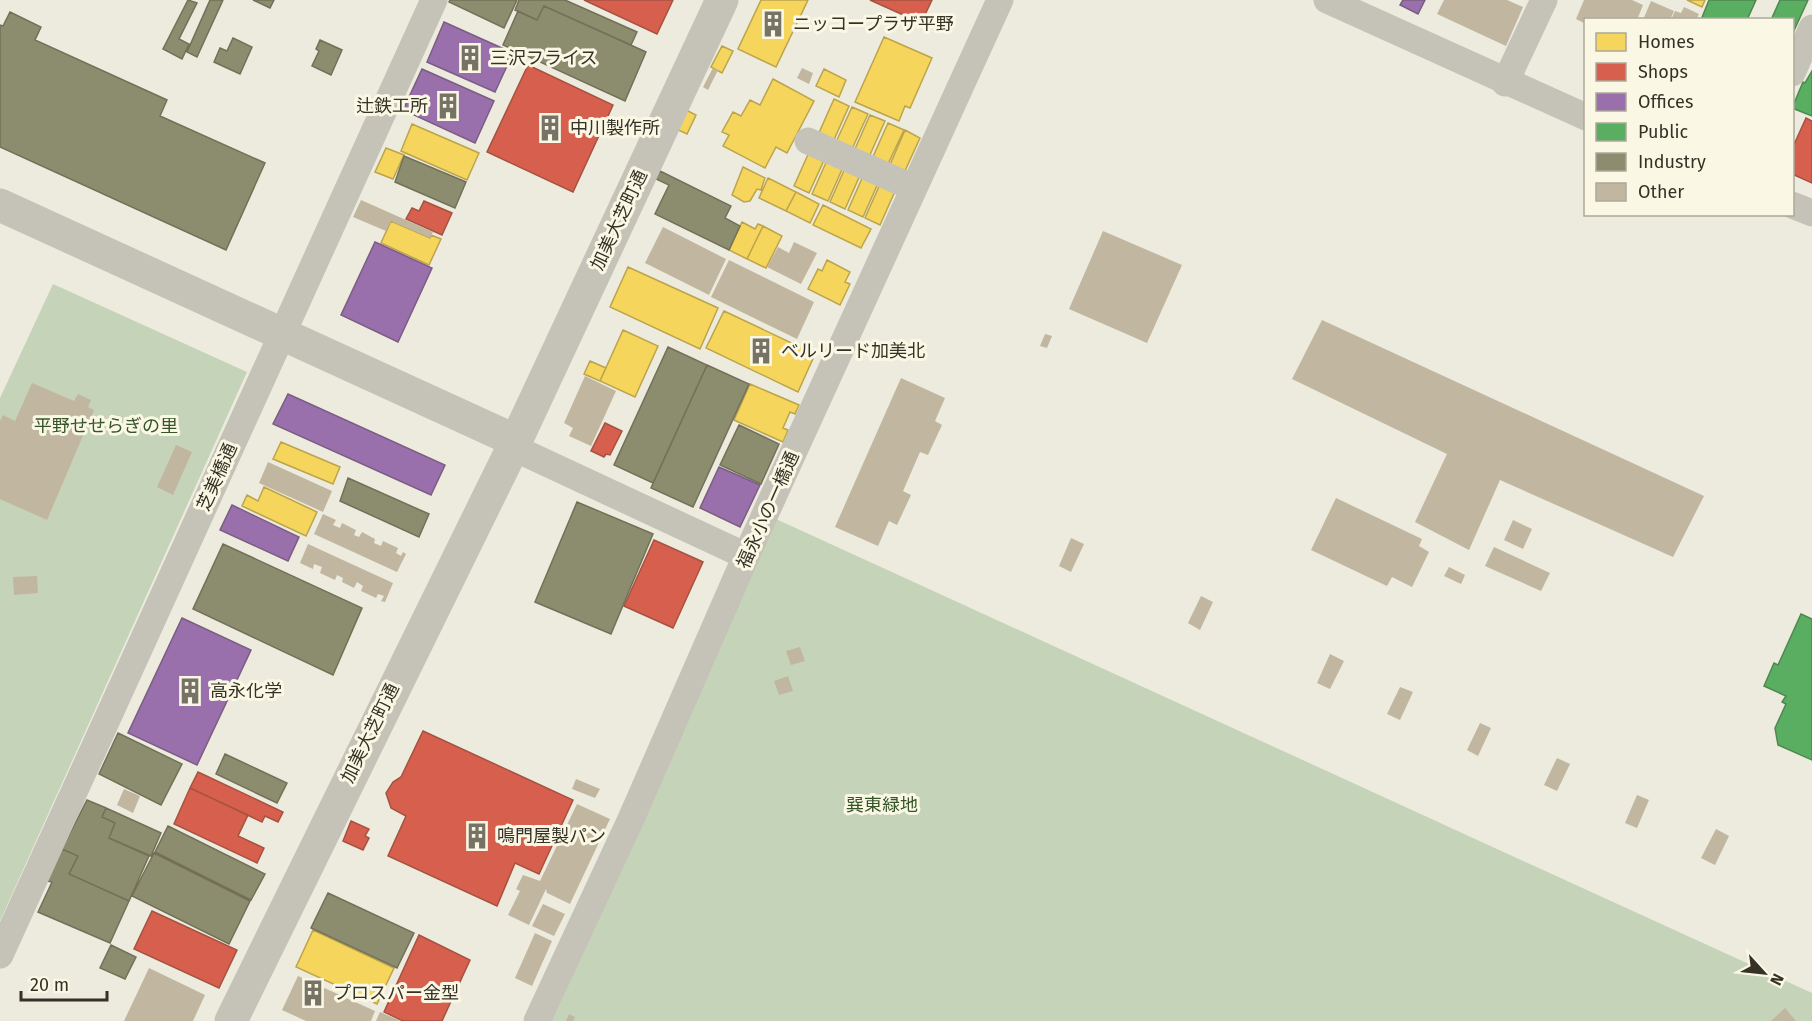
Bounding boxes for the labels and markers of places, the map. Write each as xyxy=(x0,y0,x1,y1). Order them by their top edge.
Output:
building icon: ニッコープラザ平野 xyxy=(758,9,788,39)
place label: ニッコープラザ平野 xyxy=(793,13,954,35)
building icon: 三沢フライス xyxy=(455,43,485,73)
place label: 三沢フライス xyxy=(490,47,597,69)
building icon: 辻鉄工所 xyxy=(433,91,463,121)
place label: 辻鉄工所 xyxy=(356,95,428,117)
building icon: 中川製作所 xyxy=(535,113,565,143)
place label: 中川製作所 xyxy=(570,117,660,139)
building icon: ベルリード加美北 xyxy=(746,336,776,366)
place label: ベルリード加美北 xyxy=(781,340,925,362)
building icon: 高永化学 xyxy=(175,676,205,706)
place label: 高永化学 xyxy=(210,680,282,702)
building icon: 鳴門屋製パン xyxy=(462,821,492,851)
place label: 鳴門屋製パン xyxy=(497,825,606,847)
building icon: プロスパー金型 xyxy=(298,978,328,1008)
place label: プロスパー金型 xyxy=(333,982,459,1004)

